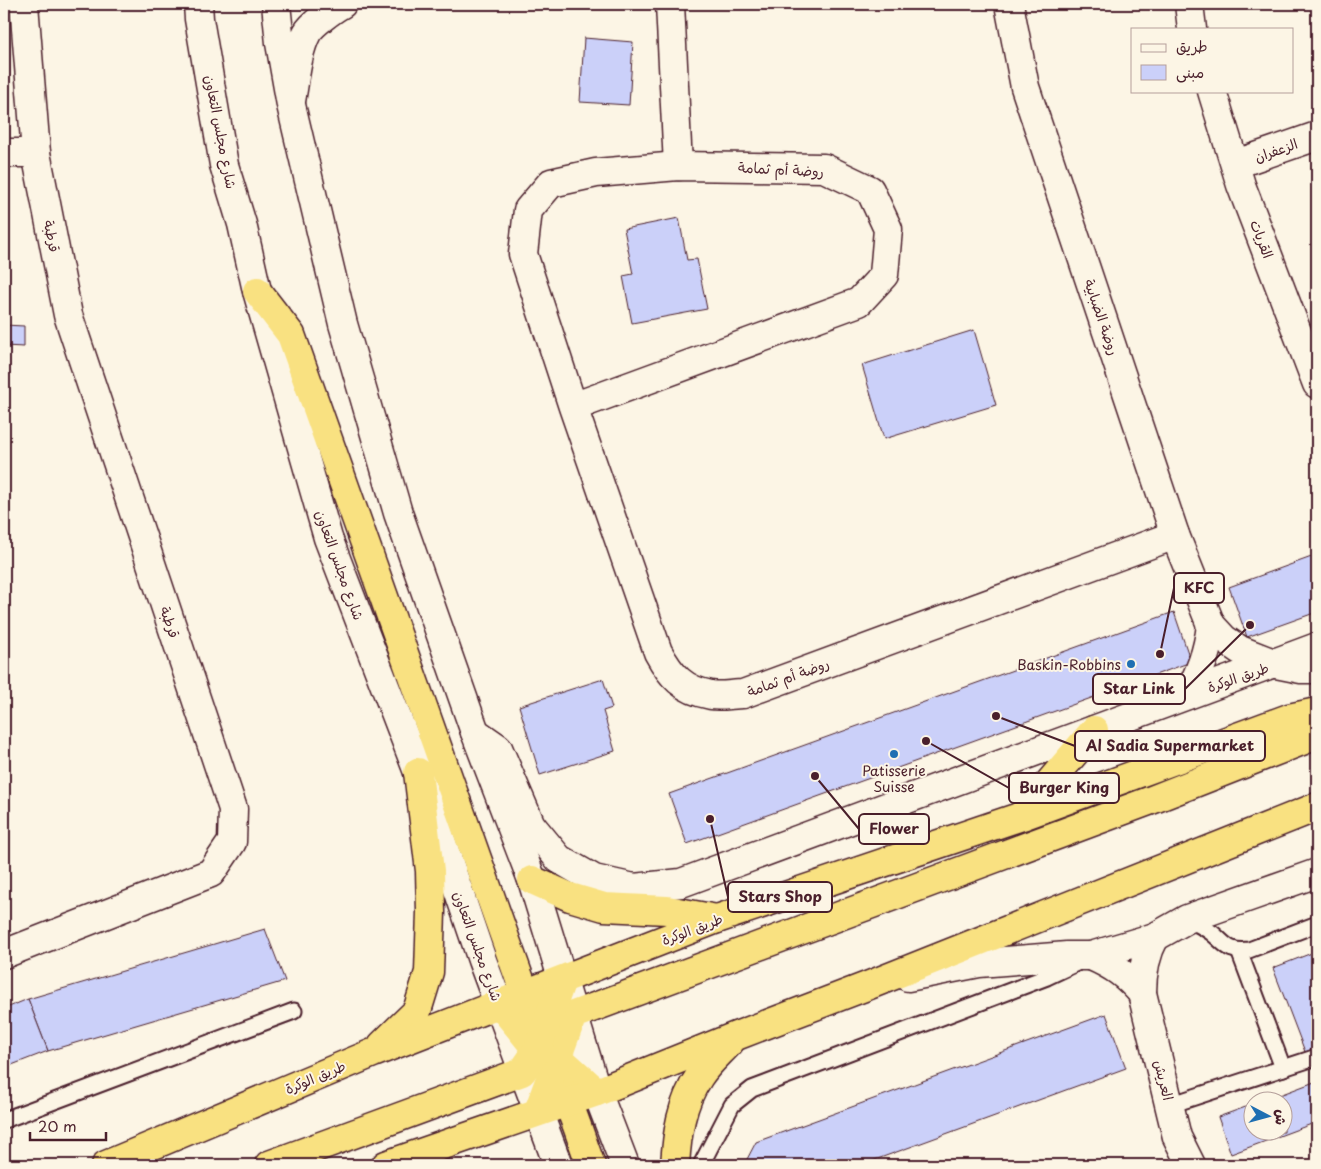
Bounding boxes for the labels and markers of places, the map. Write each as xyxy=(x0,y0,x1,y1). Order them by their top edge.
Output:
callout: KFC xyxy=(1174,573,1224,603)
place label: Baskin-Robbins xyxy=(1017,654,1121,675)
marker: Baskin-Robbins xyxy=(1125,658,1137,670)
callout: Star Link xyxy=(1093,674,1185,704)
callout: Al Sadia Supermarket xyxy=(1075,731,1265,761)
marker: Patisserie Suisse xyxy=(888,748,900,760)
place label: Patisserie Suisse xyxy=(862,760,926,797)
callout: Burger King xyxy=(1009,773,1119,803)
callout: Flower xyxy=(859,814,929,844)
callout: Stars Shop xyxy=(728,882,832,912)

